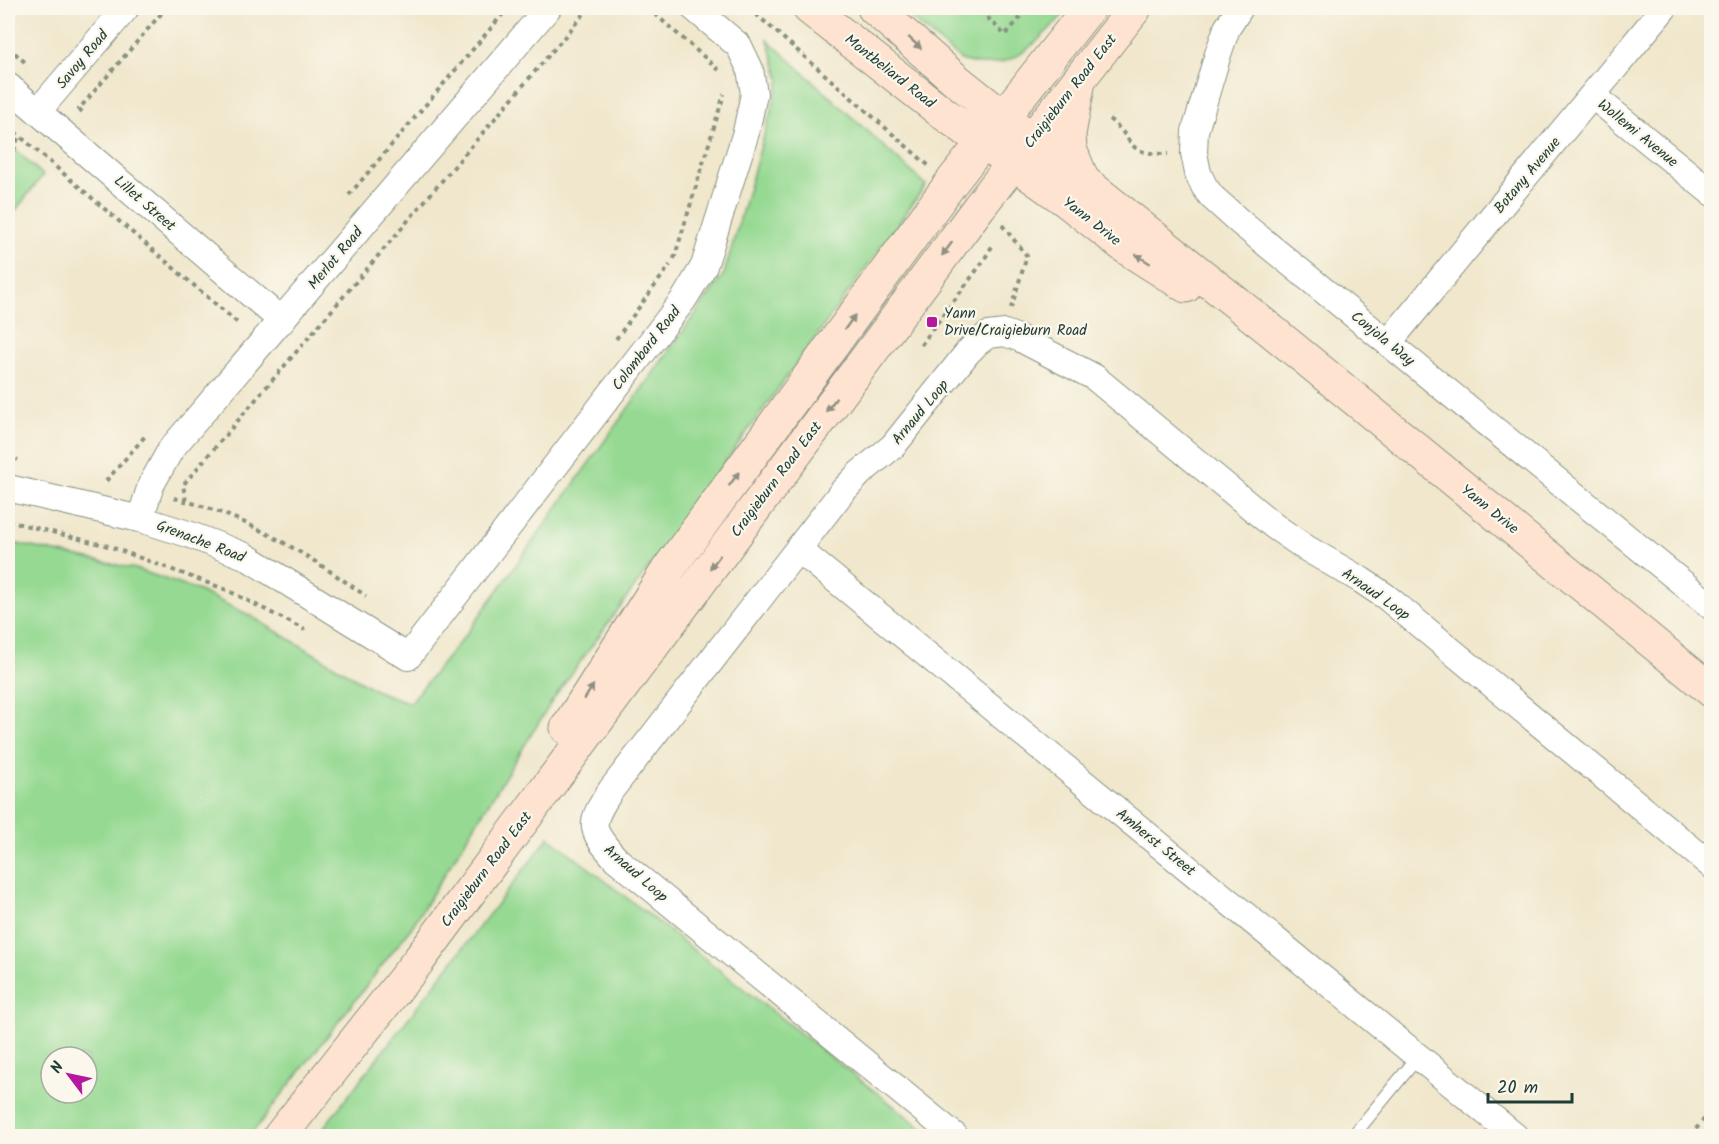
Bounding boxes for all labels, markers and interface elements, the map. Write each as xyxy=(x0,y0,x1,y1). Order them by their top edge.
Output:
street label: Savoy Road xyxy=(51,24,115,95)
street label: Montbeliard Road xyxy=(839,29,940,115)
street label: Craigieburn Road East xyxy=(1018,29,1124,154)
one-way arrow xyxy=(907,36,922,50)
street label: Wollemi Avenue xyxy=(1592,94,1683,174)
street label: Botany Avenue xyxy=(1488,132,1567,220)
street label: Lillet Street xyxy=(108,170,181,238)
street label: Yann Drive xyxy=(1057,191,1126,253)
street label: Merlot Road xyxy=(302,221,370,295)
one-way arrow xyxy=(941,240,953,256)
one-way arrow xyxy=(1135,254,1151,265)
street label: Colombard Road xyxy=(606,301,688,396)
place label: Yann Drive/Craigieburn Road xyxy=(944,302,1087,343)
street label: Conjola Way xyxy=(1345,305,1421,373)
one-way arrow xyxy=(844,315,856,331)
marker: Yann Drive/Craigieburn Road xyxy=(925,315,939,329)
street label: Arnaud Loop xyxy=(886,375,955,451)
one-way arrow xyxy=(825,397,837,413)
street label: Craigieburn Road East xyxy=(725,416,829,543)
one-way arrow xyxy=(728,471,740,487)
street label: Yann Drive xyxy=(1455,479,1524,541)
street label: Grenache Road xyxy=(153,514,249,570)
one-way arrow xyxy=(709,554,721,569)
street label: Arnaud Loop xyxy=(1336,562,1415,627)
one-way arrow xyxy=(584,684,595,700)
street label: Amherst Street xyxy=(1110,803,1201,883)
street label: Craigieburn Road East xyxy=(435,806,539,933)
street label: Arnaud Loop xyxy=(598,839,673,909)
north arrow xyxy=(39,1045,99,1105)
text: N xyxy=(44,1057,71,1079)
scale bar xyxy=(1488,1066,1572,1104)
text: 20 m xyxy=(1497,1074,1538,1103)

